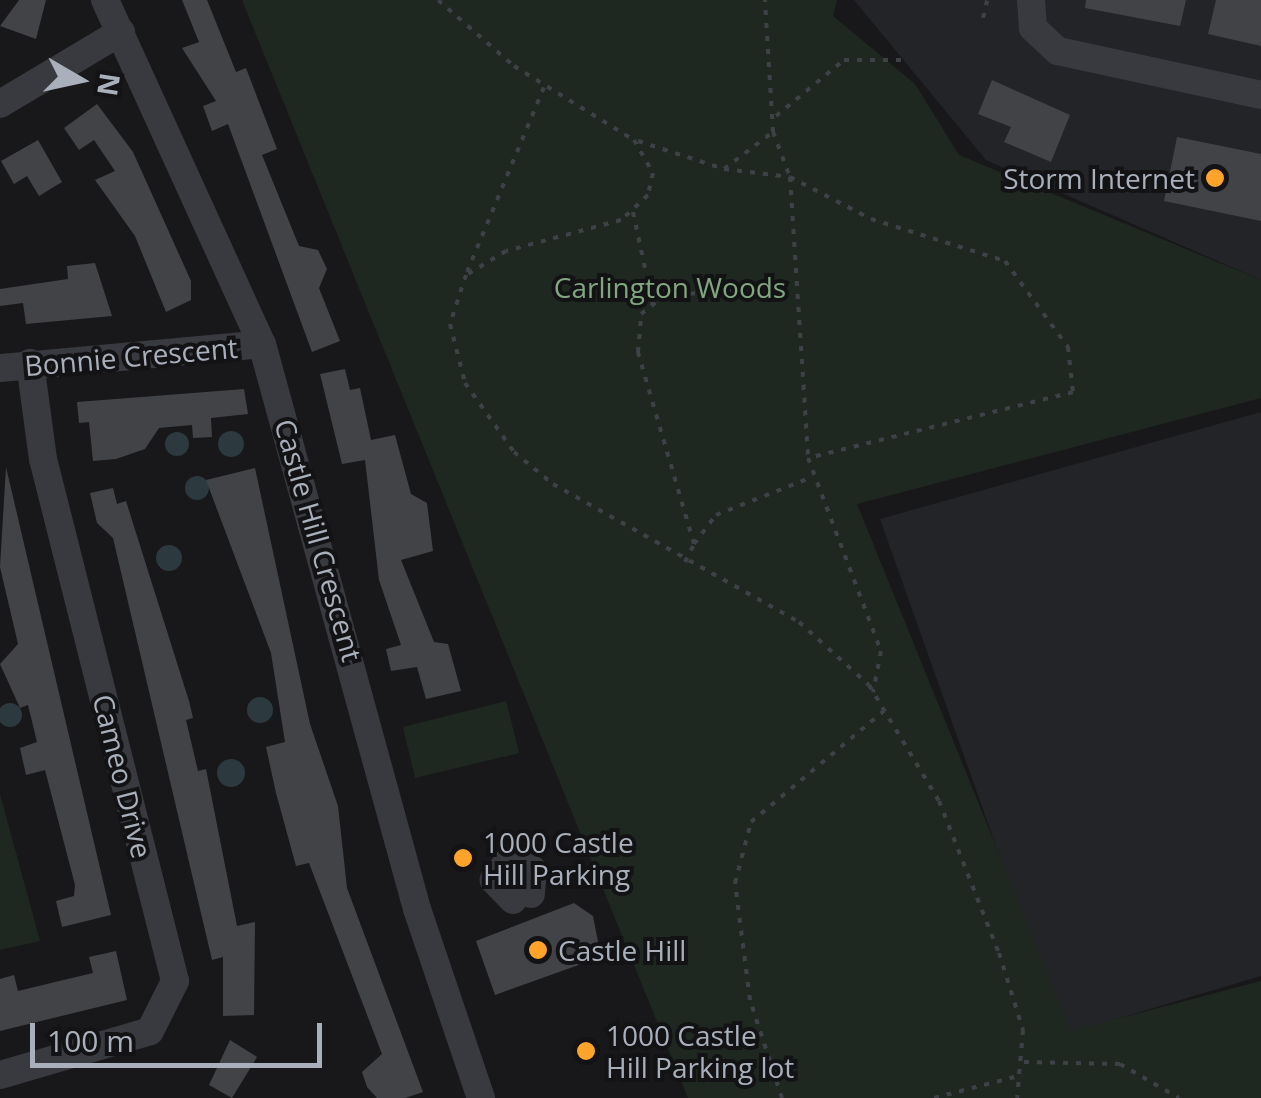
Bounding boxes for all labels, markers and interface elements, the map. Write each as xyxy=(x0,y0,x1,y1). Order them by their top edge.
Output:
north arrow xyxy=(30,30,130,130)
text: N xyxy=(89,70,130,99)
place label: Storm Internet xyxy=(1003,161,1195,195)
marker: Storm Internet xyxy=(1204,167,1226,189)
park label: Carlington Woods xyxy=(554,270,786,304)
street label: Bonnie Crescent xyxy=(23,330,239,382)
street label: Castle Hill Crescent xyxy=(268,415,370,665)
street label: Cameo Drive xyxy=(86,691,160,861)
place label: 1000 Castle Hill Parking xyxy=(483,825,634,891)
marker: 1000 Castle Hill Parking xyxy=(452,847,474,869)
place label: Castle Hill xyxy=(558,933,686,967)
marker: Castle Hill xyxy=(527,939,549,961)
scale bar xyxy=(35,1003,328,1065)
place label: 1000 Castle Hill Parking lot xyxy=(606,1018,794,1084)
text: 100 m xyxy=(47,1020,134,1061)
marker: 1000 Castle Hill Parking lot xyxy=(575,1040,597,1062)

